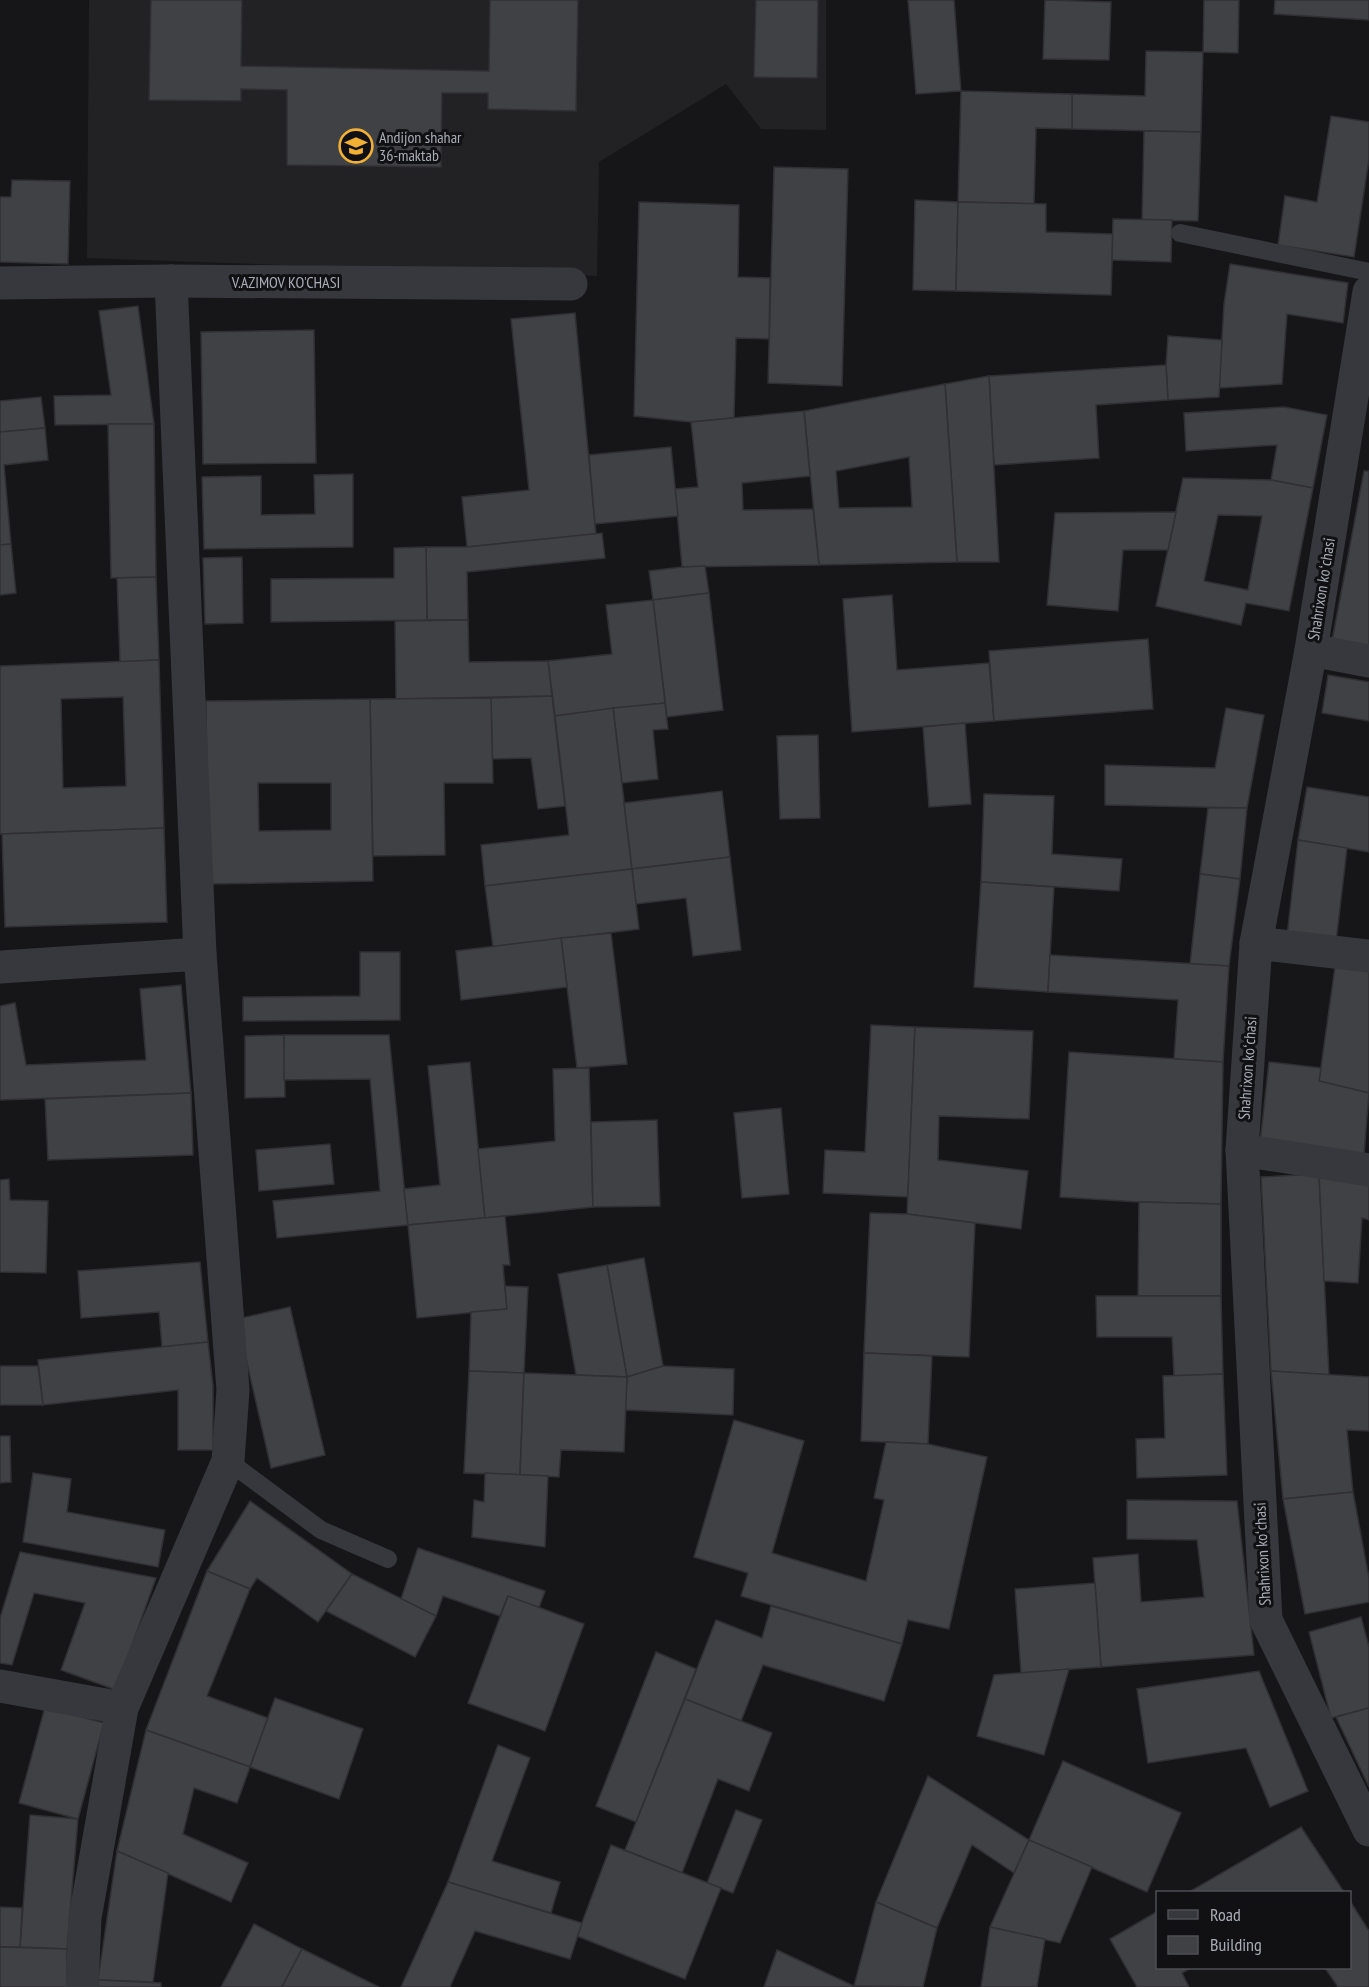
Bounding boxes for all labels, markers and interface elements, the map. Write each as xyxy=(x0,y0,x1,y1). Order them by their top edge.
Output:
place label: Andijon shahar 36-maktab xyxy=(379,127,462,165)
school or university icon: Andijon shahar 36-maktab xyxy=(338,128,374,164)
street label: V.AZIMOV KO'CHASI xyxy=(231,272,340,292)
street label: Shahrixon koʻchasi xyxy=(1303,536,1339,642)
street label: Shahrixon koʻchasi xyxy=(1233,1016,1261,1120)
street label: Shahrixon koʻchasi xyxy=(1249,1502,1275,1606)
legend xyxy=(1156,1891,1351,1969)
text: Road xyxy=(1210,1903,1241,1926)
text: Building xyxy=(1210,1933,1262,1956)

